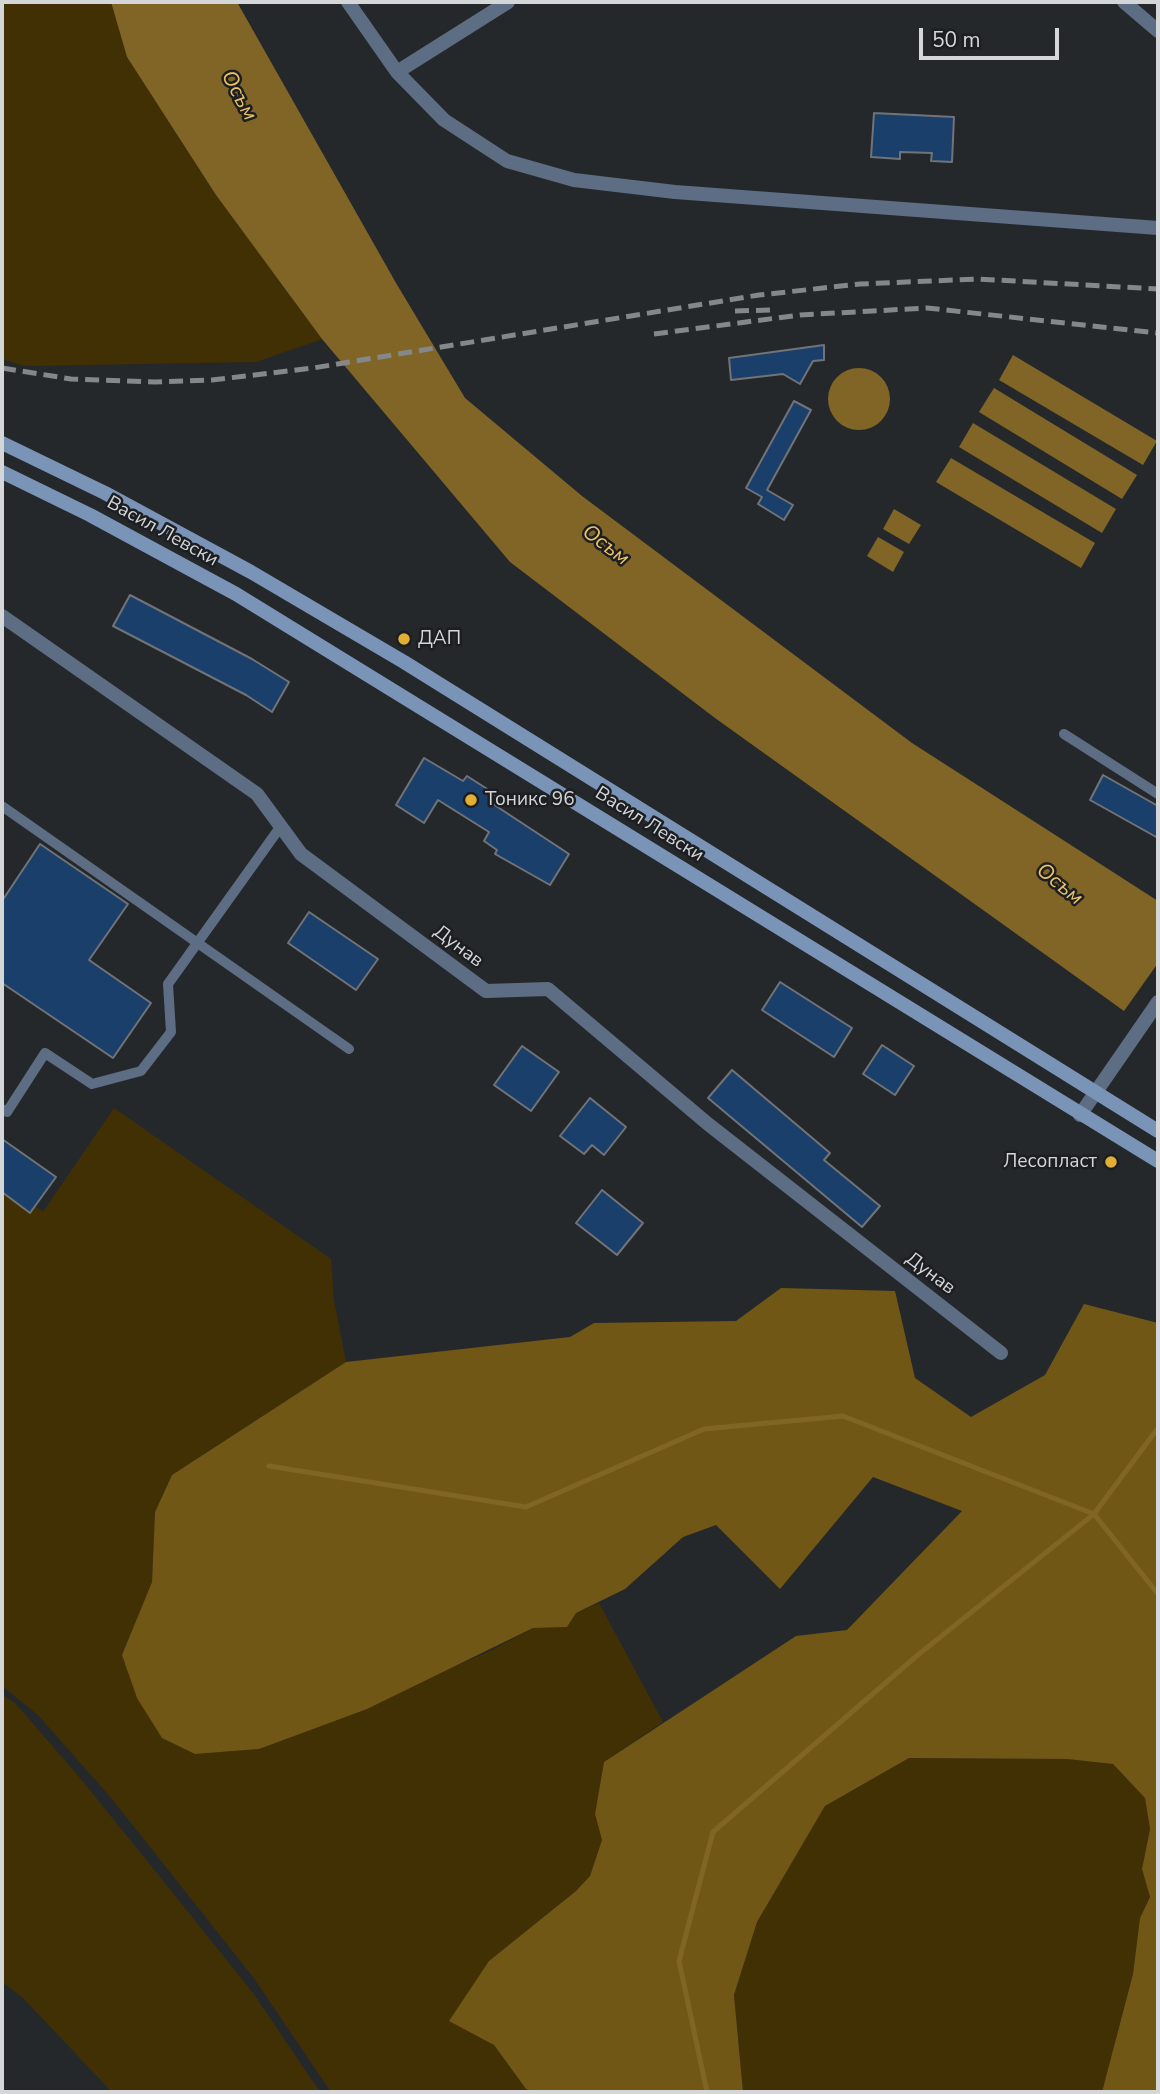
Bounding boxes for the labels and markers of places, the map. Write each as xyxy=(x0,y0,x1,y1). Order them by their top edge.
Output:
place label: ДАП xyxy=(418,628,461,650)
marker: ДАП xyxy=(396,631,412,647)
place label: Тоникс 96 xyxy=(485,789,575,811)
marker: Тоникс 96 xyxy=(463,792,479,808)
place label: Лесопласт xyxy=(1003,1151,1097,1173)
marker: Лесопласт xyxy=(1103,1154,1119,1170)

